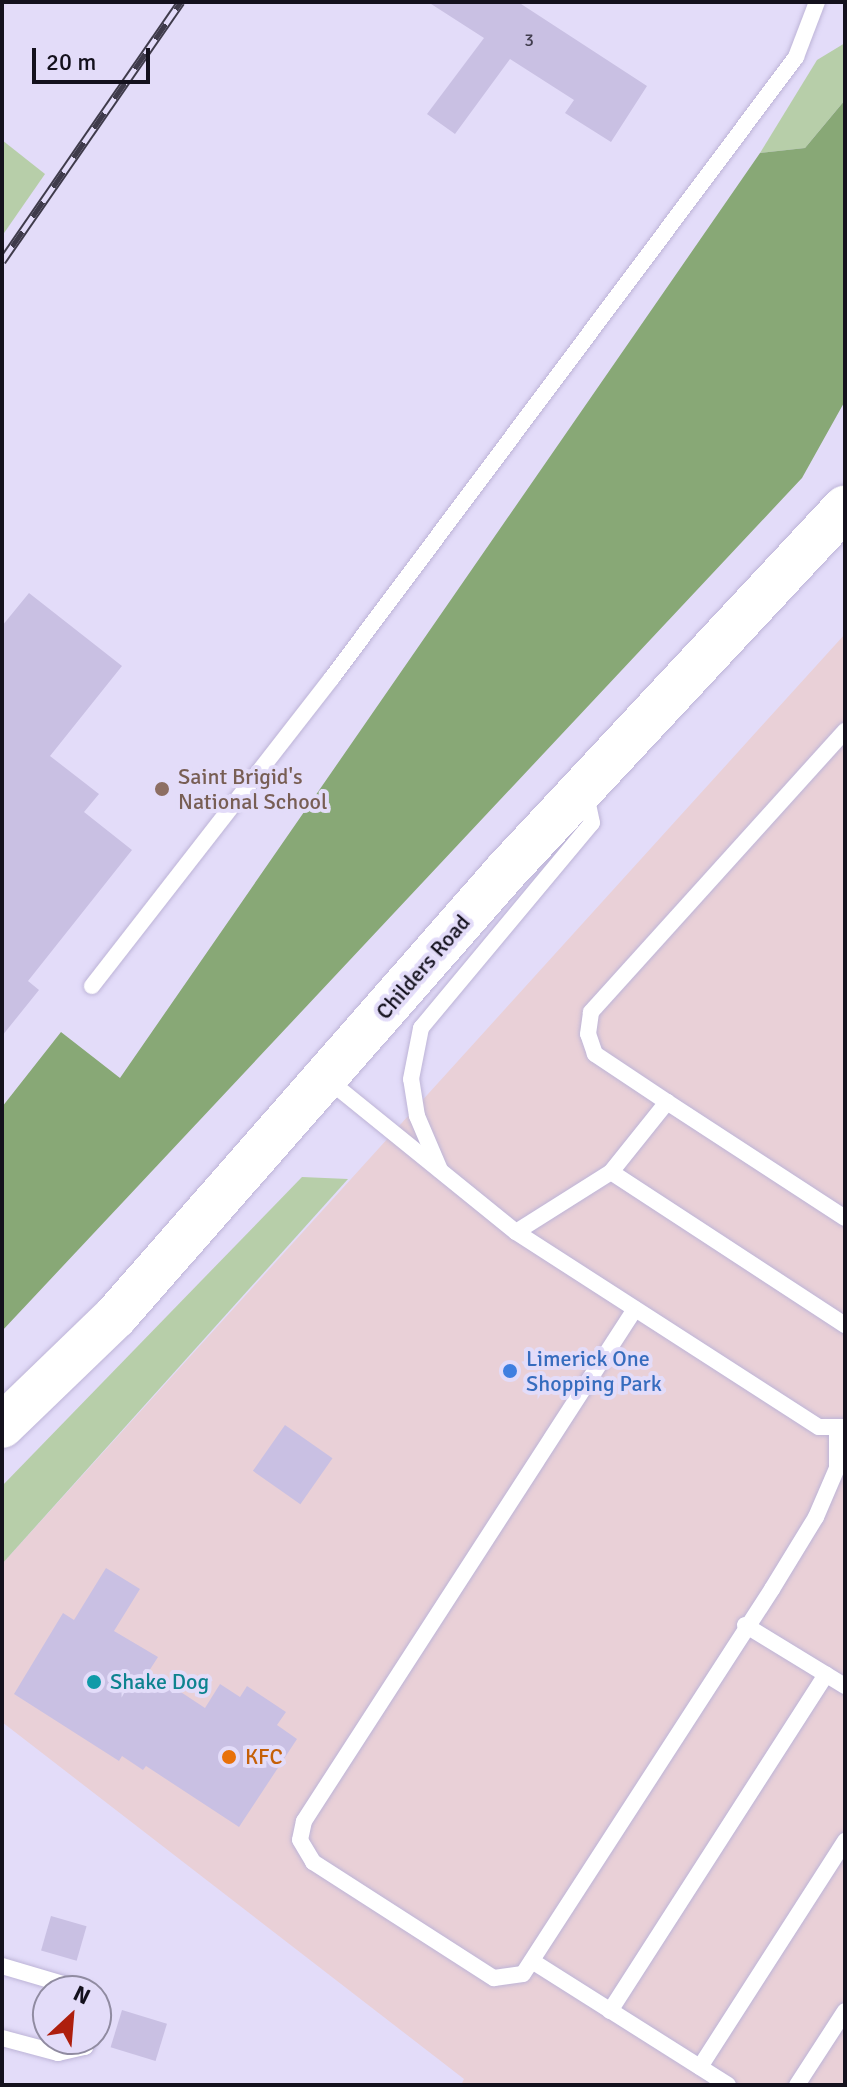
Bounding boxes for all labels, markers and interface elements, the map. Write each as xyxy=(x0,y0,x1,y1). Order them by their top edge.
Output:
house number: 3 xyxy=(524,29,534,51)
scale bar xyxy=(36,32,154,82)
text: 20 m xyxy=(46,47,96,77)
place label: Saint Brigid's National School xyxy=(178,763,328,814)
marker: Saint Brigid's National School xyxy=(153,780,171,798)
street label: Childers Road xyxy=(370,909,476,1025)
place label: Limerick One Shopping Park xyxy=(526,1345,662,1396)
marker: Limerick One Shopping Park xyxy=(501,1362,519,1380)
place label: Shake Dog xyxy=(110,1669,209,1695)
marker: Shake Dog xyxy=(85,1673,103,1691)
place label: KFC xyxy=(245,1744,283,1770)
marker: KFC xyxy=(220,1748,238,1766)
north arrow xyxy=(32,1975,112,2055)
text: N xyxy=(69,1979,95,2010)

